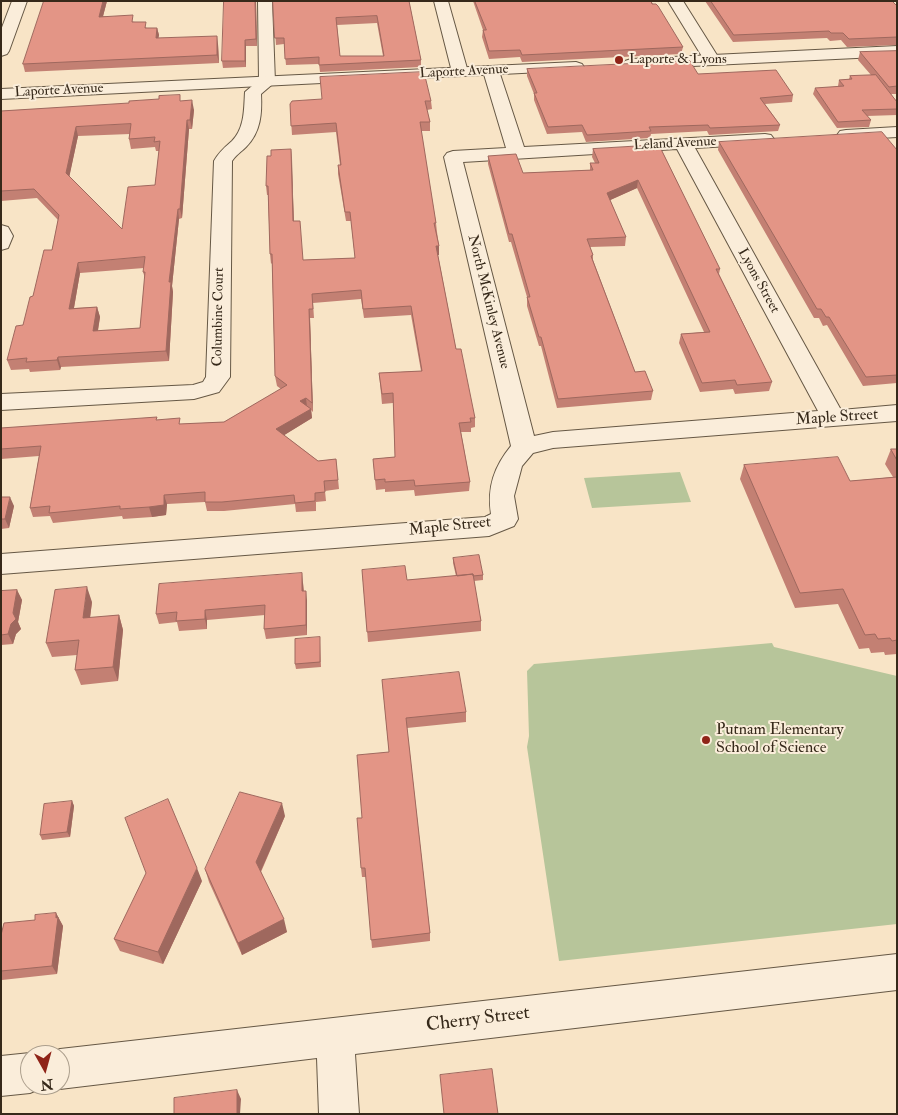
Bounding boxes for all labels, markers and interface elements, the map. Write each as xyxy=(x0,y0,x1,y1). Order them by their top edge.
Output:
place label: Laporte & Lyons xyxy=(629,52,727,68)
marker: Laporte & Lyons xyxy=(613,54,625,66)
street label: Laporte Avenue xyxy=(419,61,509,83)
street label: Laporte Avenue xyxy=(14,80,104,102)
street label: Leland Avenue xyxy=(633,133,717,155)
street label: North McKinley Avenue xyxy=(463,233,513,371)
street label: Lyons Street xyxy=(733,246,783,316)
street label: Columbine Court xyxy=(210,267,228,367)
street label: Maple Street xyxy=(795,406,879,430)
street label: Maple Street xyxy=(408,513,492,541)
place label: Putnam Elementary School of Science xyxy=(716,721,844,759)
marker: Putnam Elementary School of Science xyxy=(700,734,712,746)
street label: Cherry Street xyxy=(425,1002,531,1038)
north arrow xyxy=(20,1045,70,1095)
text: N xyxy=(40,1075,54,1094)

